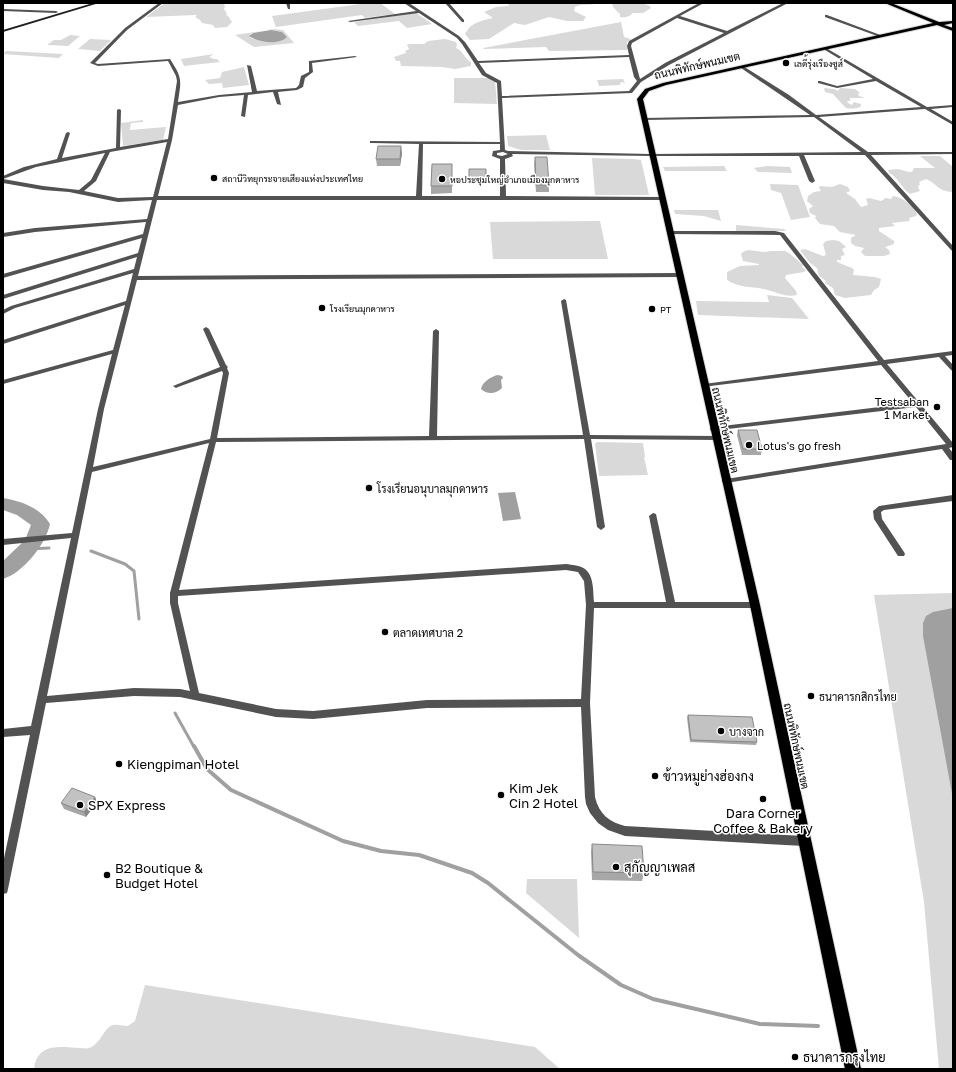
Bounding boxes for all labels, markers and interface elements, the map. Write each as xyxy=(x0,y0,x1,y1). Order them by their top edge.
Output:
street label: ถนนพิทักษ์พนมเขต xyxy=(653,48,741,81)
place label: เลดี้รุ่งเรืองชูส์ xyxy=(794,54,843,70)
marker: เลดี้รุ่งเรืองชูส์ xyxy=(781,58,791,68)
marker: สถานีวิทยุกระจายเสียงแห่งประเทศไทย xyxy=(209,173,219,183)
place label: สถานีวิทยุกระจายเสียงแห่งประเทศไทย xyxy=(222,173,363,185)
marker: หอประชุมใหญ่อำเภอเมืองมุกดาหาร xyxy=(437,174,447,184)
place label: หอประชุมใหญ่อำเภอเมืองมุกดาหาร xyxy=(450,174,580,186)
marker: โรงเรียนมุกดาหาร xyxy=(317,303,327,313)
place label: โรงเรียนมุกดาหาร xyxy=(329,303,395,315)
marker: PT xyxy=(647,304,657,314)
place label: PT xyxy=(660,304,672,315)
street label: ถนนพิทักษ์พนมเขต xyxy=(710,386,743,474)
place label: Testsaban 1 Market xyxy=(875,395,929,421)
marker: Testsaban 1 Market xyxy=(932,402,942,412)
place label: Lotus's go fresh xyxy=(757,439,841,452)
marker: Lotus's go fresh xyxy=(744,440,754,450)
place label: โรงเรียนอนุบาลมุกดาหาร xyxy=(376,481,488,498)
marker: โรงเรียนอนุบาลมุกดาหาร xyxy=(364,483,374,493)
place label: ตลาดเทศบาล 2 xyxy=(393,626,463,639)
marker: ตลาดเทศบาล 2 xyxy=(380,627,390,637)
place label: ธนาคารกสิกรไทย xyxy=(819,689,897,703)
marker: ธนาคารกสิกรไทย xyxy=(806,691,816,701)
street label: ถนนพิทักษ์พนมเขต xyxy=(782,702,813,790)
place label: บางจาก xyxy=(729,725,764,738)
marker: บางจาก xyxy=(716,726,726,736)
place label: Kiengpiman Hotel xyxy=(127,756,239,772)
marker: Kiengpiman Hotel xyxy=(114,759,124,769)
place label: ข้าวหมูย่างฮ่องกง xyxy=(663,767,754,786)
marker: ข้าวหมูย่างฮ่องกง xyxy=(650,771,660,781)
place label: Kim Jek Cin 2 Hotel xyxy=(509,780,578,811)
marker: Kim Jek Cin 2 Hotel xyxy=(496,790,506,800)
marker: Dara Corner Coffee & Bakery xyxy=(758,794,768,804)
place label: SPX Express xyxy=(88,797,166,813)
marker: SPX Express xyxy=(75,800,85,810)
place label: Dara Corner Coffee & Bakery xyxy=(713,805,814,836)
place label: สุกัญญาเพลส xyxy=(624,859,695,877)
place label: B2 Boutique & Budget Hotel xyxy=(115,860,203,891)
marker: สุกัญญาเพลส xyxy=(611,862,621,872)
marker: B2 Boutique & Budget Hotel xyxy=(102,870,112,880)
place label: ธนาคารกรุงไทย xyxy=(803,1049,886,1067)
marker: ธนาคารกรุงไทย xyxy=(790,1052,800,1062)

